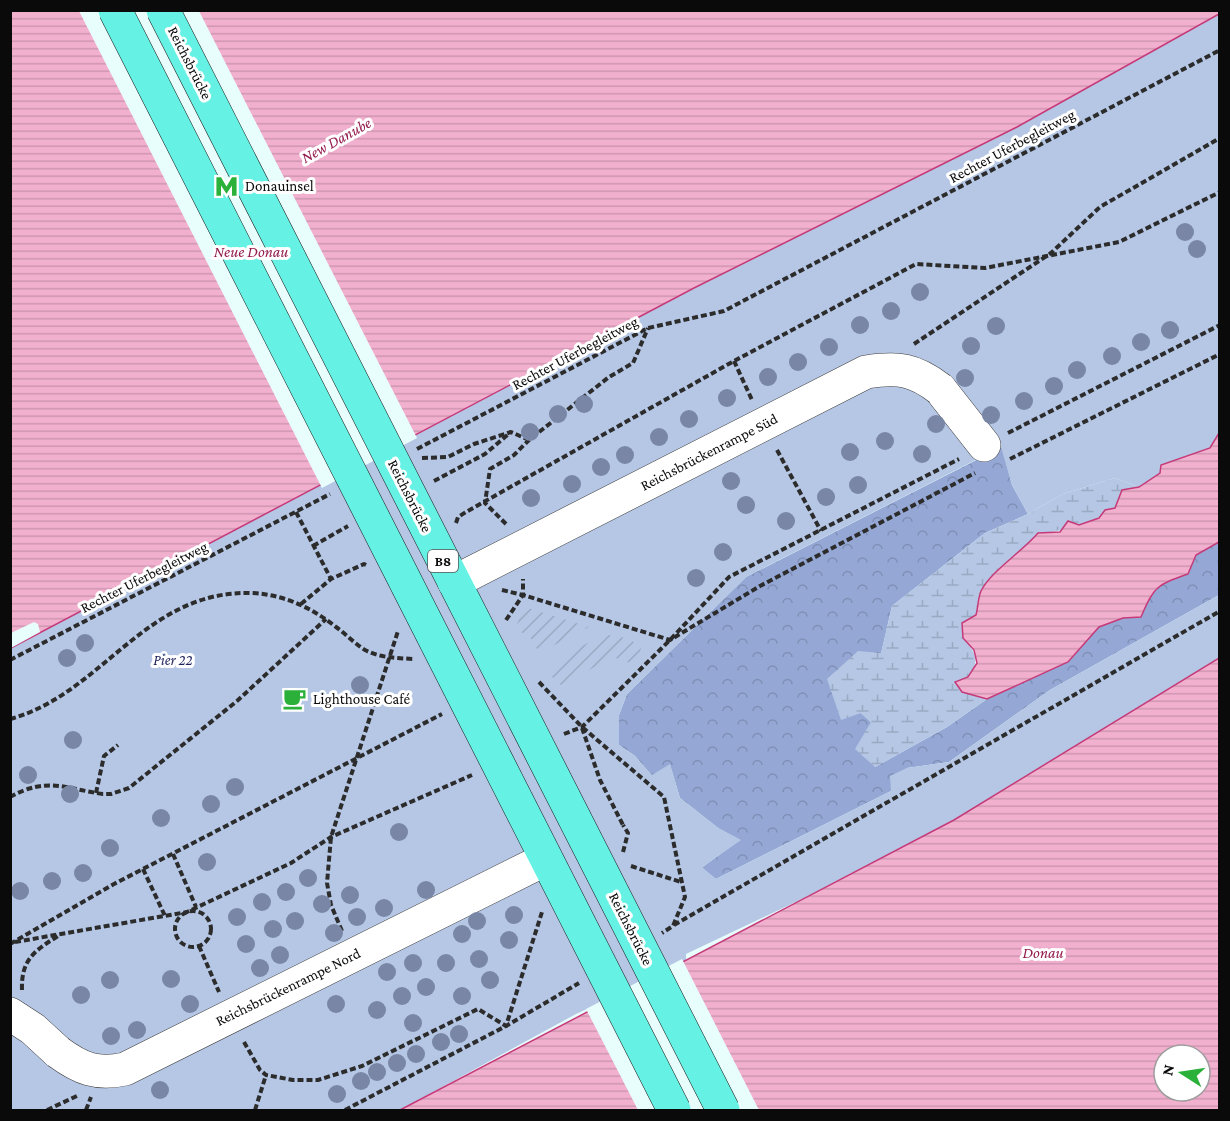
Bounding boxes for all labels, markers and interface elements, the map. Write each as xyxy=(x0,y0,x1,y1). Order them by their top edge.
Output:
street label: Reichsbrücke xyxy=(165,24,215,102)
street label: Rechter Uferbegleitweg xyxy=(946,106,1078,187)
water label: New Danube xyxy=(298,114,374,166)
metro station icon: Donauinsel xyxy=(214,173,240,199)
place label: Donauinsel xyxy=(245,178,314,194)
water label: Neue Donau xyxy=(214,243,288,260)
street label: Rechter Uferbegleitweg xyxy=(509,313,641,394)
street label: Reichsbrückenrampe Süd xyxy=(638,410,781,494)
street label: Reichsbrücke xyxy=(385,457,435,535)
street label: Rechter Uferbegleitweg xyxy=(78,538,210,617)
road number: B8 xyxy=(428,550,458,572)
park label: Pier 22 xyxy=(153,652,193,668)
cafe icon: Lighthouse Café xyxy=(282,686,308,712)
place label: Lighthouse Café xyxy=(313,691,411,708)
street label: Reichsbrücke xyxy=(606,890,656,968)
water label: Donau xyxy=(1022,944,1064,961)
street label: Reichsbrückenrampe Nord xyxy=(213,945,363,1030)
north arrow xyxy=(1152,1043,1212,1103)
text: N xyxy=(1158,1063,1177,1077)

